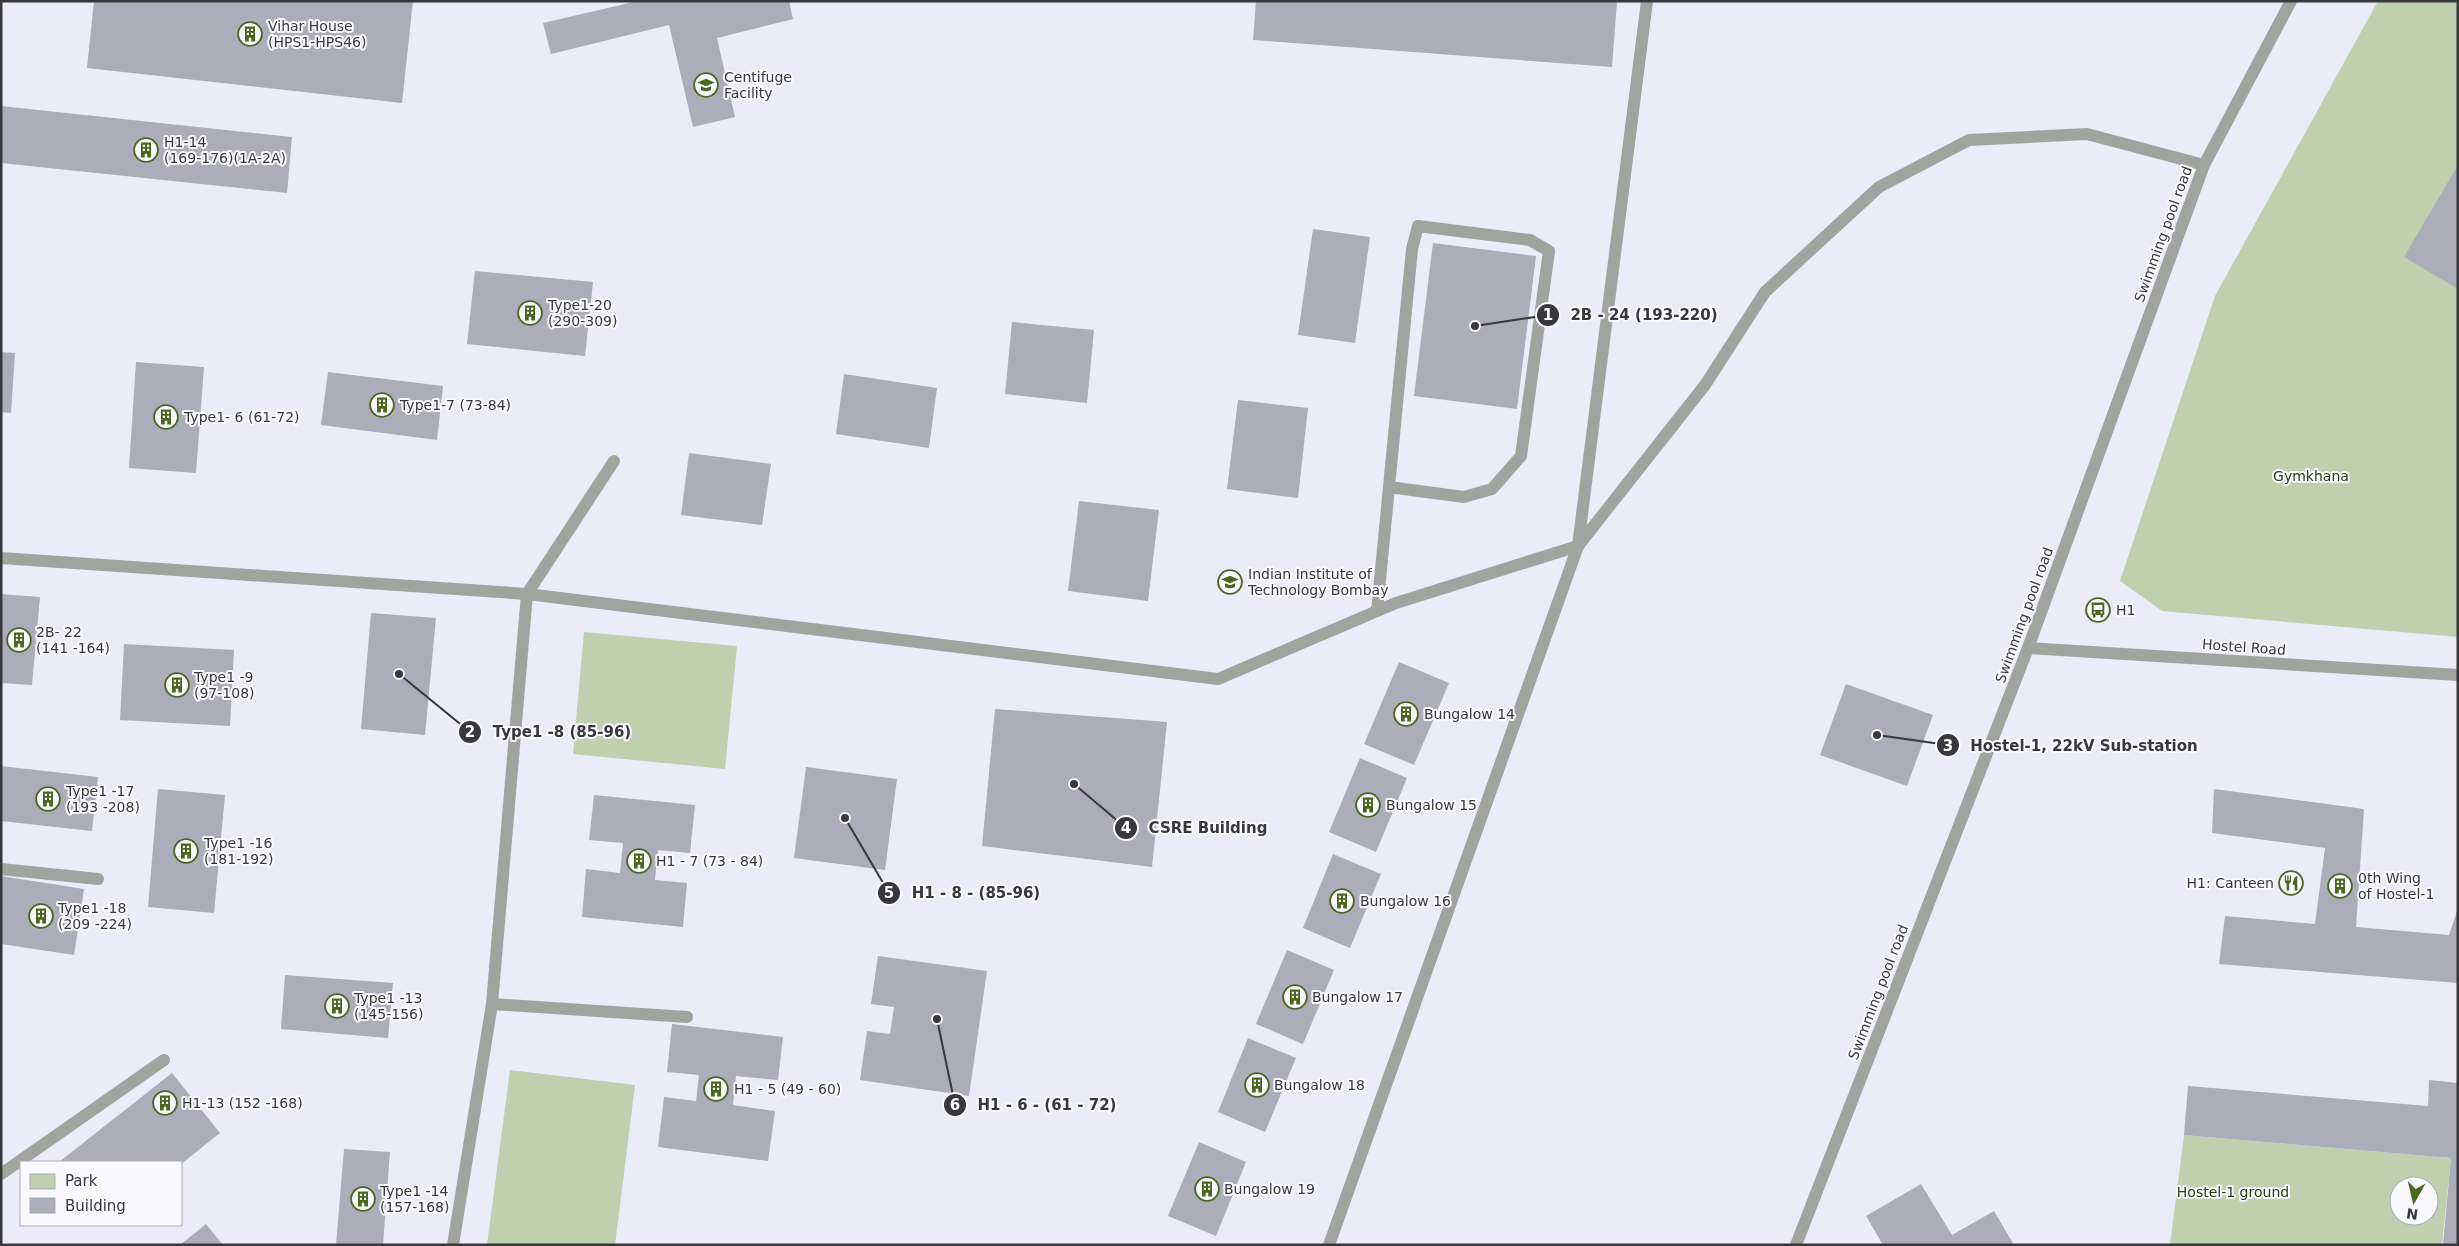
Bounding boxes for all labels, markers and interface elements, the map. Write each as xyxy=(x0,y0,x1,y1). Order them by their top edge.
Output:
place label: Vihar House (HPS1-HPS46) xyxy=(268,18,366,50)
building icon: Vihar House (HPS1-HPS46) xyxy=(237,21,263,47)
place label: Centifuge Facility xyxy=(724,69,792,101)
school or university icon: Centifuge Facility xyxy=(693,72,719,98)
place label: H1-14 (169-176)(1A-2A) xyxy=(164,134,286,166)
building icon: H1-14 (169-176)(1A-2A) xyxy=(133,137,159,163)
street label: Swimming pool road xyxy=(2131,164,2195,304)
place label: Type1-20 (290-309) xyxy=(547,297,617,329)
building icon: Type1-20 (290-309) xyxy=(517,300,543,326)
callout: 2B - 24 (193-220) xyxy=(1536,300,1728,330)
text: 1 xyxy=(1543,306,1553,324)
text: 2B - 24 (193-220) xyxy=(1570,306,1718,324)
building icon: Type1-7 (73-84) xyxy=(369,392,395,418)
place label: Type1-7 (73-84) xyxy=(399,397,511,413)
building icon: Type1- 6 (61-72) xyxy=(153,404,179,430)
place label: Type1- 6 (61-72) xyxy=(183,409,300,425)
park label: Gymkhana xyxy=(2273,468,2349,484)
street label: Swimming pool road xyxy=(1992,545,2056,685)
place label: Indian Institute of Technology Bombay xyxy=(1247,566,1388,598)
school or university icon: Indian Institute of Technology Bombay xyxy=(1217,569,1243,595)
bus stop icon: H1 xyxy=(2085,597,2111,623)
place label: H1 xyxy=(2116,602,2135,618)
place label: 2B- 22 (141 -164) xyxy=(36,624,110,656)
building icon: 2B- 22 (141 -164) xyxy=(6,627,32,653)
street label: Hostel Road xyxy=(2202,636,2286,658)
place label: Type1 -9 (97-108) xyxy=(193,669,255,701)
building icon: Type1 -9 (97-108) xyxy=(164,672,190,698)
building icon: Bungalow 14 xyxy=(1393,701,1419,727)
place label: Bungalow 14 xyxy=(1424,706,1515,722)
callout: Type1 -8 (85-96) xyxy=(458,717,641,747)
text: 2 xyxy=(465,723,475,741)
text: Type1 -8 (85-96) xyxy=(493,723,631,741)
callout: Hostel-1, 22kV Sub-station xyxy=(1936,730,2208,760)
text: 3 xyxy=(1943,737,1953,755)
text: Hostel-1, 22kV Sub-station xyxy=(1970,737,2198,755)
place label: Type1 -17 (193 -208) xyxy=(65,783,140,815)
building icon: Type1 -17 (193 -208) xyxy=(35,786,61,812)
building icon: Bungalow 15 xyxy=(1355,792,1381,818)
place label: Bungalow 15 xyxy=(1386,797,1477,813)
callout: CSRE Building xyxy=(1113,813,1277,843)
text: 4 xyxy=(1121,819,1131,837)
text: CSRE Building xyxy=(1149,819,1267,837)
place label: Type1 -16 (181-192) xyxy=(203,835,273,867)
building icon: Type1 -16 (181-192) xyxy=(173,838,199,864)
building icon: H1 - 7 (73 - 84) xyxy=(626,848,652,874)
place label: H1 - 7 (73 - 84) xyxy=(656,853,763,869)
restaurant icon: H1: Canteen xyxy=(2278,870,2304,896)
place label: 0th Wing of Hostel-1 xyxy=(2358,870,2434,902)
building icon: 0th Wing of Hostel-1 xyxy=(2327,873,2353,899)
place label: H1: Canteen xyxy=(2187,875,2274,891)
callout: H1 - 8 - (85-96) xyxy=(877,878,1050,908)
text: 5 xyxy=(884,884,894,902)
text: H1 - 8 - (85-96) xyxy=(912,884,1040,902)
building icon: Bungalow 16 xyxy=(1329,888,1355,914)
place label: Bungalow 16 xyxy=(1360,893,1451,909)
place label: Type1 -18 (209 -224) xyxy=(57,900,132,932)
building icon: Type1 -18 (209 -224) xyxy=(28,903,54,929)
street label: Swimming pool road xyxy=(1845,922,1911,1062)
building icon: Bungalow 17 xyxy=(1282,984,1308,1010)
place label: Bungalow 17 xyxy=(1312,989,1403,1005)
place label: Type1 -13 (145-156) xyxy=(353,990,423,1022)
building icon: Type1 -13 (145-156) xyxy=(324,993,350,1019)
building icon: Bungalow 18 xyxy=(1244,1072,1270,1098)
building icon: H1 - 5 (49 - 60) xyxy=(703,1076,729,1102)
place label: Bungalow 18 xyxy=(1274,1077,1365,1093)
place label: H1 - 5 (49 - 60) xyxy=(734,1081,841,1097)
building icon: H1-13 (152 -168) xyxy=(152,1090,178,1116)
callout: H1 - 6 - (61 - 72) xyxy=(942,1090,1126,1120)
place label: H1-13 (152 -168) xyxy=(182,1095,303,1111)
text: 6 xyxy=(950,1096,960,1114)
text: H1 - 6 - (61 - 72) xyxy=(978,1096,1116,1114)
legend xyxy=(20,1161,182,1226)
text: Park xyxy=(65,1172,98,1190)
building icon: Bungalow 19 xyxy=(1194,1176,1220,1202)
north arrow xyxy=(2389,1176,2439,1226)
place label: Bungalow 19 xyxy=(1224,1181,1315,1197)
place label: Type1 -14 (157-168) xyxy=(379,1183,449,1215)
park label: Hostel-1 ground xyxy=(2177,1184,2289,1200)
building icon: Type1 -14 (157-168) xyxy=(350,1186,376,1212)
text: Building xyxy=(65,1197,126,1215)
text: N xyxy=(2405,1205,2419,1223)

